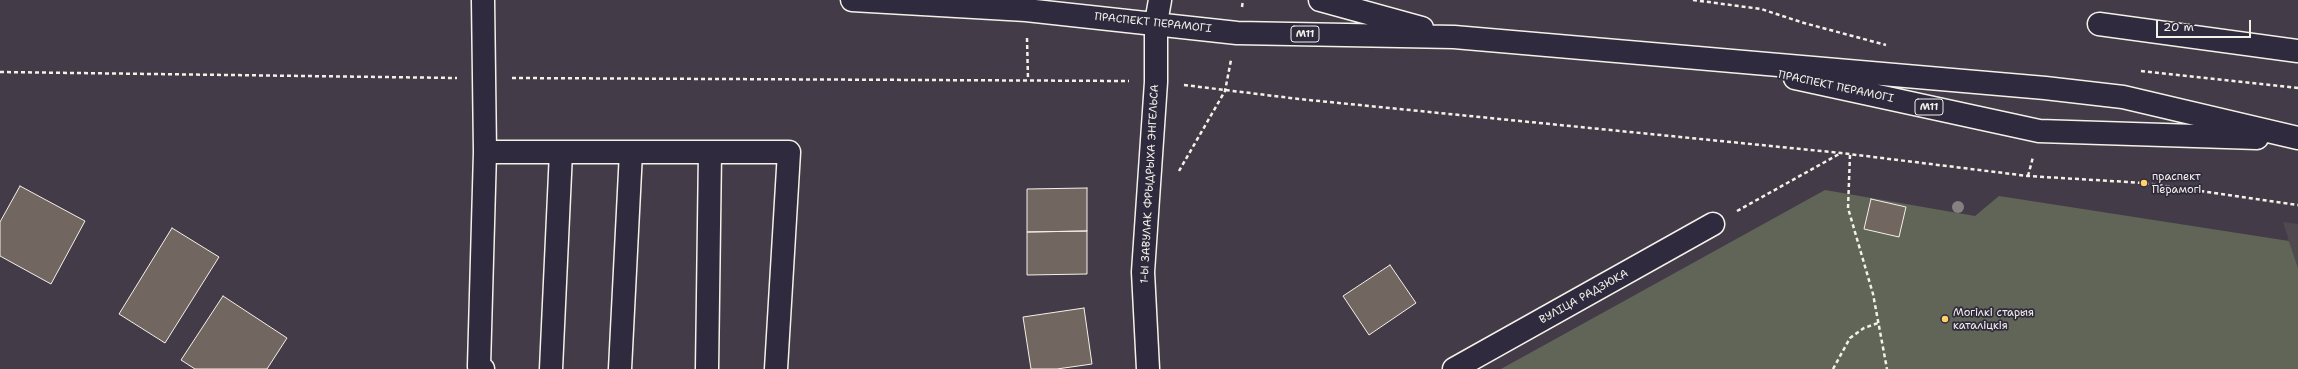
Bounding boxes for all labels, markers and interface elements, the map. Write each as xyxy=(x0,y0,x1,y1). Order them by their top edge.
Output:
street label: ПРАСПЕКТ ПЕРАМОГІ xyxy=(1094,10,1212,36)
scale bar xyxy=(2158,12,2253,38)
text: 20 m xyxy=(2163,19,2194,35)
road number: М11 xyxy=(1291,26,1319,42)
street label: ПРАСПЕКТ ПЕРАМОГІ xyxy=(1777,68,1895,106)
street label: 1-Ы ЗАВУЛАК ФРЫДРЫХА ЭНГЕЛЬСА xyxy=(1138,84,1162,284)
road number: М11 xyxy=(1915,99,1943,115)
place label: праспект Перамогі xyxy=(2152,170,2201,196)
marker: праспект Перамогі xyxy=(2139,178,2149,188)
street label: ВУЛІЦА РАДЗЮКА xyxy=(1537,267,1631,327)
place label: Могілкі старыя каталіцкія xyxy=(1953,306,2034,332)
marker: Могілкі старыя каталіцкія xyxy=(1940,314,1950,324)

